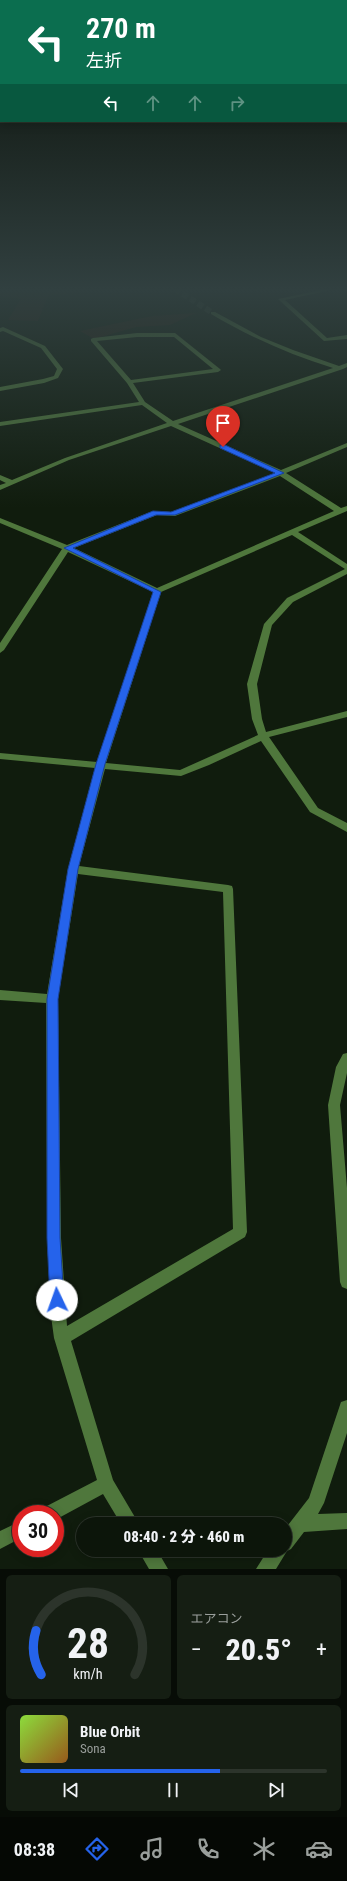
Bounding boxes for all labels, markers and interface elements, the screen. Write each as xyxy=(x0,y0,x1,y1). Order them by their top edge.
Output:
text: 270 m xyxy=(86,12,156,45)
icon: left xyxy=(20,16,72,68)
text: 左折 xyxy=(86,50,122,71)
icon: left xyxy=(100,92,122,114)
icon: ahead xyxy=(142,92,164,114)
icon: ahead xyxy=(184,92,206,114)
icon: right xyxy=(226,92,248,114)
pin xyxy=(206,406,240,447)
icon: arrive xyxy=(212,412,234,434)
position arrow xyxy=(36,1279,78,1321)
speed limit sign: 30 xyxy=(12,1505,64,1557)
text: 08:40 · 2 分 · 460 m xyxy=(124,1528,244,1546)
text: エアコン xyxy=(191,1611,243,1626)
text: 28 xyxy=(67,1619,109,1668)
text: 20.5° xyxy=(226,1632,292,1667)
text: − xyxy=(191,1637,202,1662)
text: + xyxy=(316,1637,327,1662)
text: km/h xyxy=(74,1666,103,1682)
text: Blue Orbit xyxy=(80,1723,140,1741)
text: Sona xyxy=(80,1741,106,1756)
icon: previous xyxy=(60,1779,82,1801)
icon: pause xyxy=(162,1779,184,1801)
icon: next xyxy=(265,1779,287,1801)
icon: directions xyxy=(83,1835,111,1863)
icon: music xyxy=(138,1835,166,1863)
icon: phone xyxy=(194,1835,222,1863)
icon: climate xyxy=(250,1835,278,1863)
icon: car xyxy=(305,1835,333,1863)
text: 08:38 xyxy=(14,1839,55,1860)

